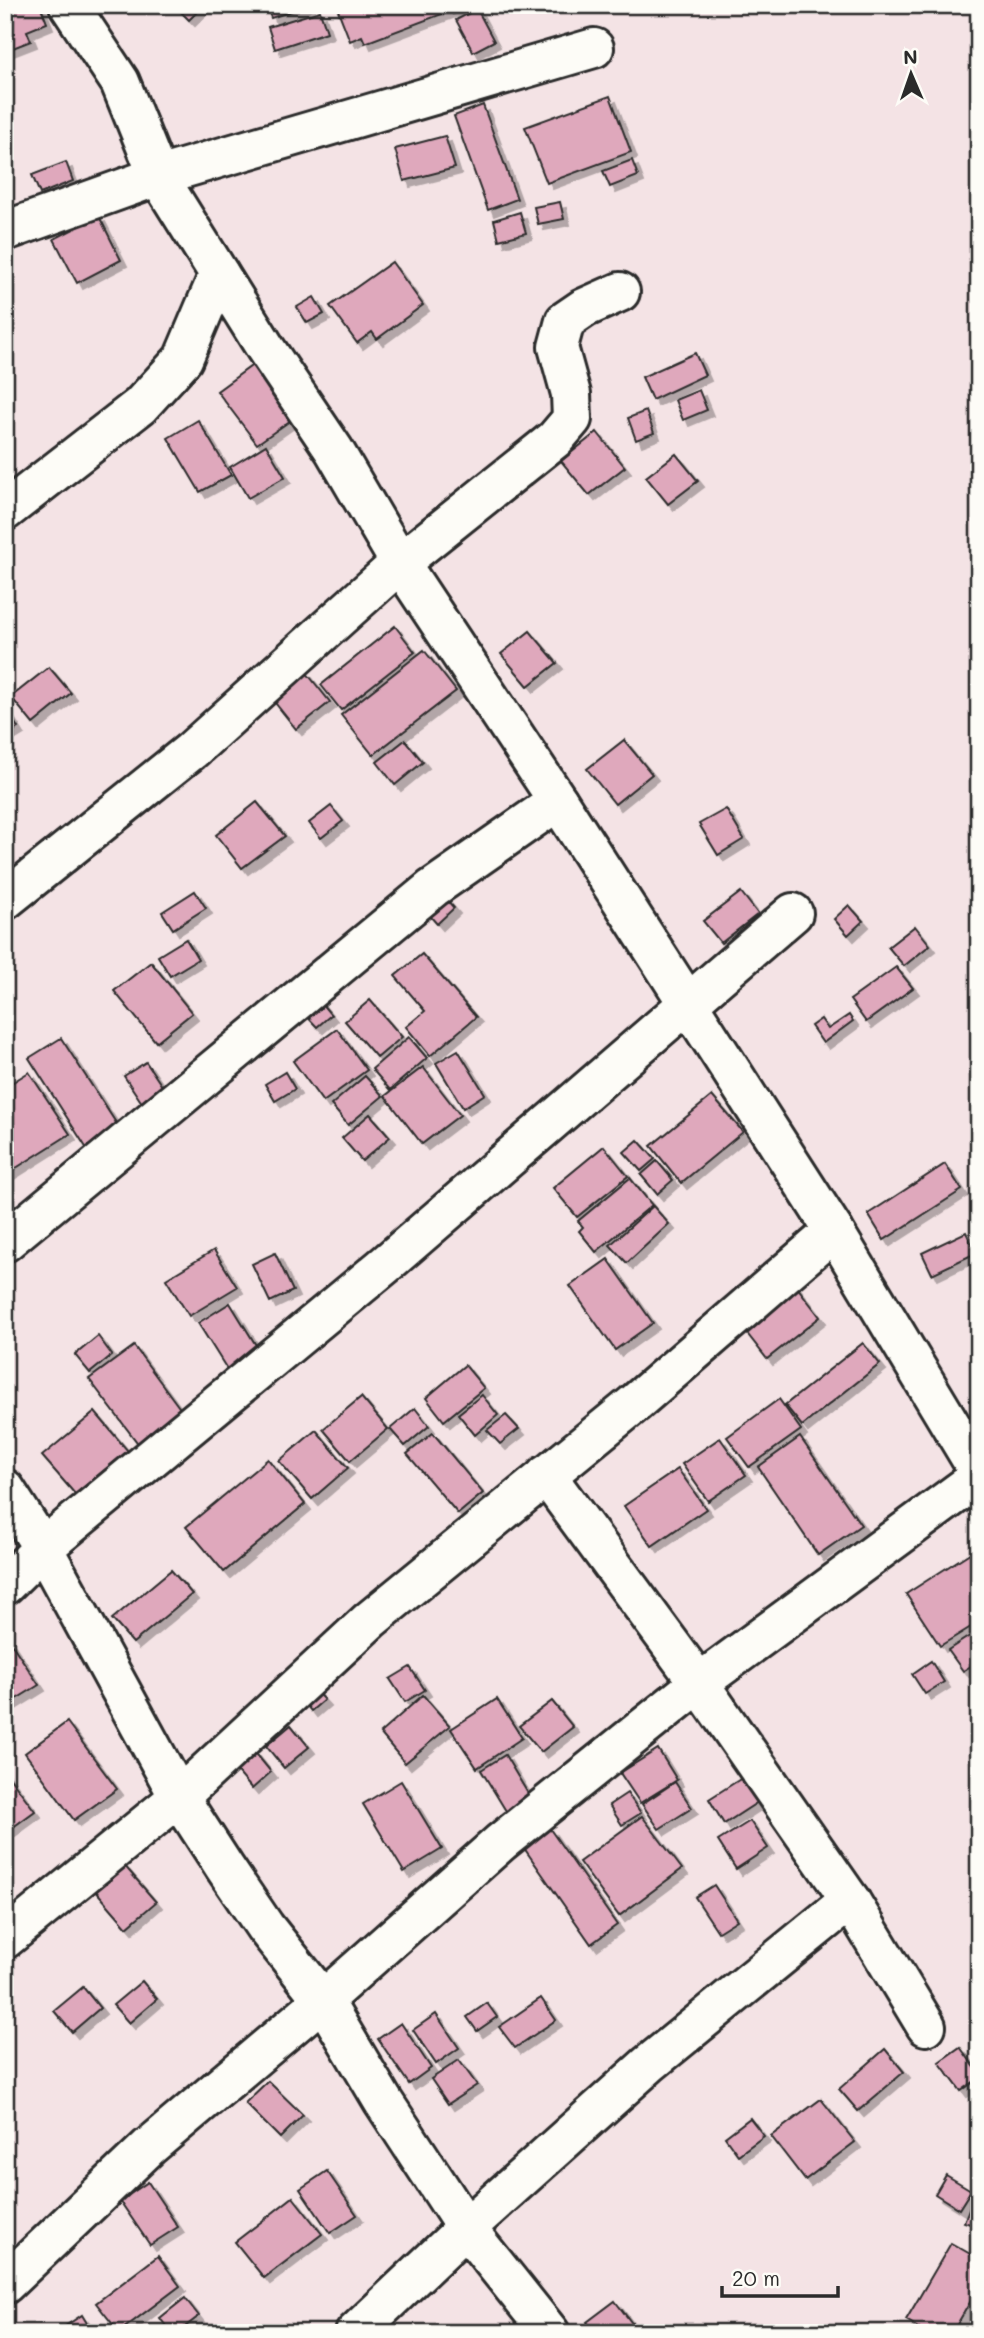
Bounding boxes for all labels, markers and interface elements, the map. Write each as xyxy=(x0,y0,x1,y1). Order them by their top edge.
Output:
north arrow xyxy=(876,38,946,108)
text: N xyxy=(903,44,918,69)
scale bar xyxy=(722,2254,837,2298)
text: 20 m xyxy=(732,2264,780,2291)

